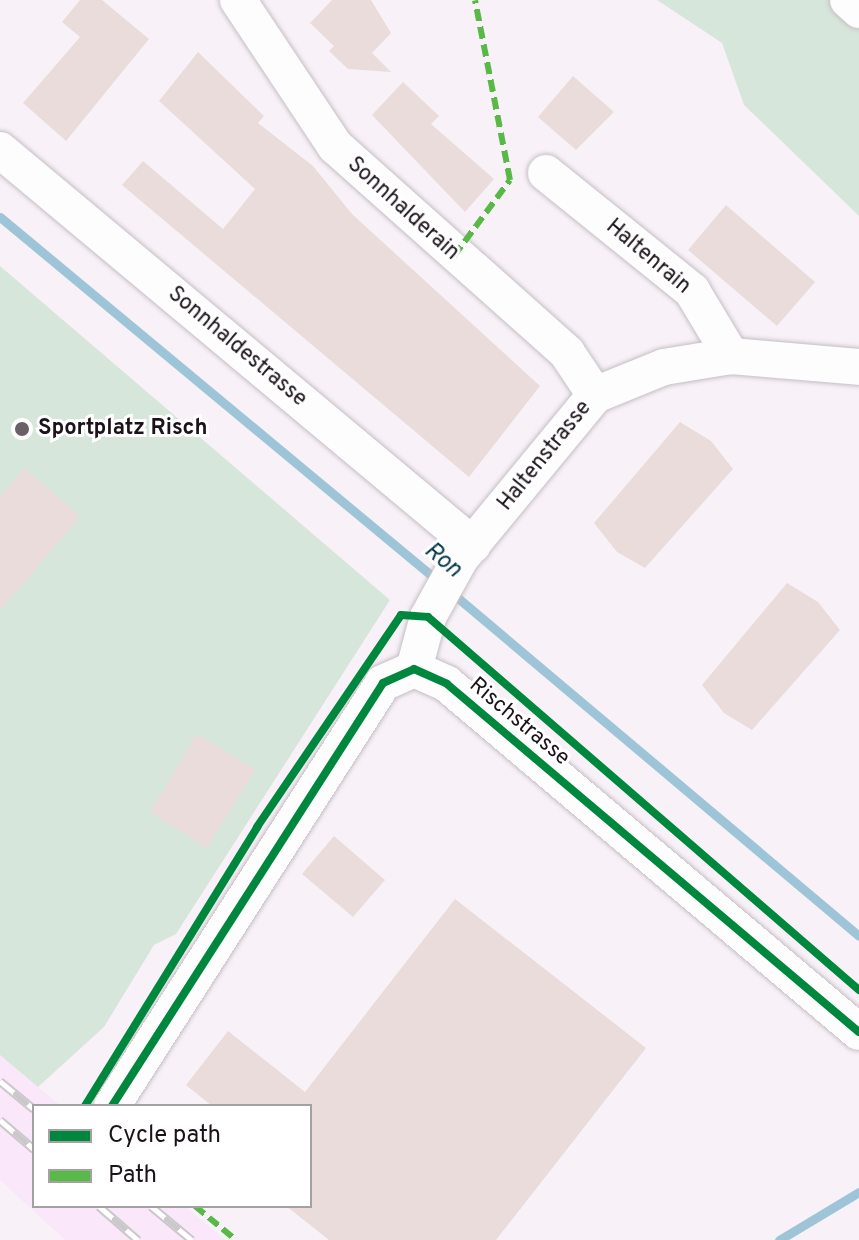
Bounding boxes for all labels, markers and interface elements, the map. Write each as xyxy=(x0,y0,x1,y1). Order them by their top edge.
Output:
street label: Sonnhalderain xyxy=(341,152,465,266)
street label: Haltenrain xyxy=(600,214,696,300)
street label: Sonnhaldestrasse xyxy=(162,281,312,413)
street label: Haltenstrasse xyxy=(493,396,597,516)
place label: Sportplatz Risch xyxy=(38,416,208,442)
marker: Sportplatz Risch xyxy=(13,420,31,438)
water label: Ron xyxy=(417,537,467,585)
street label: Rischstrasse xyxy=(463,672,575,772)
legend xyxy=(32,1104,312,1208)
text: Cycle path xyxy=(108,1121,221,1151)
text: Path xyxy=(108,1161,157,1191)

